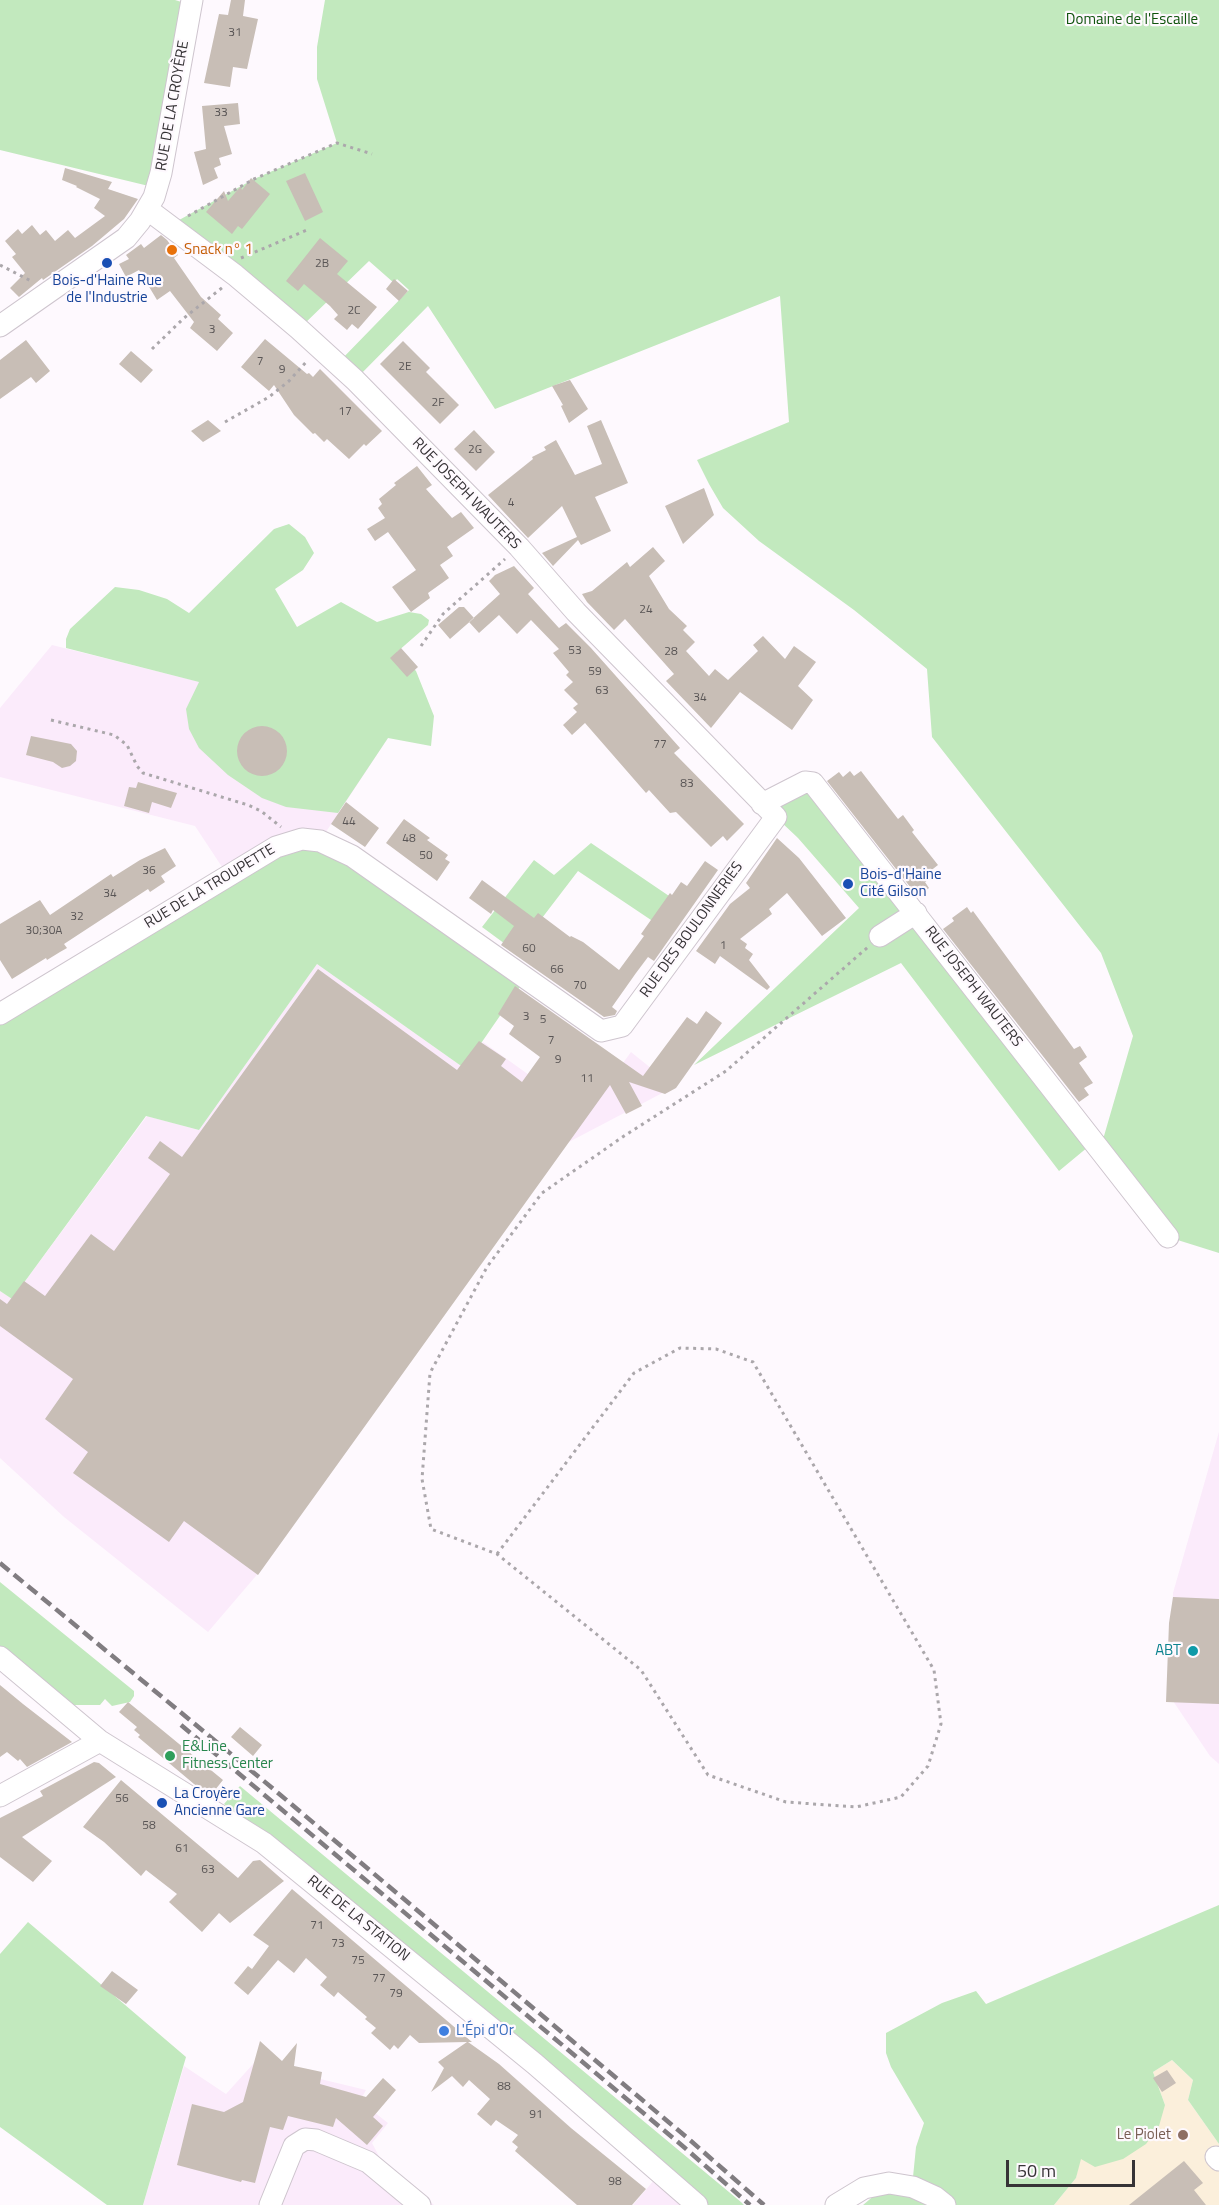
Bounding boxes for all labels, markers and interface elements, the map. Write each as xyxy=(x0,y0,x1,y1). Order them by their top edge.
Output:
park label: Domaine de l'Escaille xyxy=(1066,11,1198,29)
house number: 31 xyxy=(228,26,242,40)
street label: RUE DE LA CROYÈRE xyxy=(153,39,193,173)
house number: 33 xyxy=(214,106,228,120)
place label: Snack n° 1 xyxy=(184,241,253,259)
marker: Snack n° 1 xyxy=(165,243,179,257)
marker: Bois-d'Haine Rue de l'Industrie xyxy=(100,256,114,270)
house number: 2B xyxy=(315,257,329,271)
place label: Bois-d'Haine Rue de l'Industrie xyxy=(52,272,162,307)
house number: 2C xyxy=(347,304,361,318)
house number: 3 xyxy=(209,323,215,337)
house number: 7 xyxy=(257,355,263,369)
house number: 2E xyxy=(398,360,412,374)
house number: 9 xyxy=(279,363,285,377)
house number: 2F xyxy=(431,396,445,410)
house number: 17 xyxy=(338,405,352,419)
street label: RUE JOSEPH WAUTERS xyxy=(408,434,524,554)
house number: 2G xyxy=(468,443,482,457)
house number: 4 xyxy=(508,496,514,510)
house number: 24 xyxy=(639,603,653,617)
house number: 53 xyxy=(568,644,582,658)
house number: 28 xyxy=(664,645,678,659)
house number: 59 xyxy=(588,665,602,679)
house number: 63 xyxy=(595,684,609,698)
house number: 34 xyxy=(693,691,707,705)
house number: 77 xyxy=(653,738,667,752)
house number: 83 xyxy=(680,777,694,791)
house number: 44 xyxy=(342,815,356,829)
house number: 48 xyxy=(402,832,416,846)
street label: RUE DE LA TROUPETTE xyxy=(141,841,279,933)
house number: 50 xyxy=(419,849,433,863)
street label: RUE DES BOULONNERIES xyxy=(637,859,747,1001)
house number: 36 xyxy=(142,864,156,878)
place label: Bois-d'Haine Cité Gilson xyxy=(860,866,941,901)
marker: Bois-d'Haine Cité Gilson xyxy=(841,877,855,891)
house number: 34 xyxy=(103,887,117,901)
house number: 32 xyxy=(70,910,84,924)
street label: RUE JOSEPH WAUTERS xyxy=(920,923,1026,1051)
house number: 30;30A xyxy=(25,924,63,938)
house number: 1 xyxy=(720,939,726,953)
house number: 60 xyxy=(522,942,536,956)
house number: 66 xyxy=(550,963,564,977)
house number: 70 xyxy=(573,979,587,993)
house number: 3 xyxy=(523,1010,529,1024)
house number: 5 xyxy=(540,1013,546,1027)
house number: 7 xyxy=(548,1034,554,1048)
house number: 9 xyxy=(555,1053,561,1067)
house number: 11 xyxy=(580,1072,594,1086)
place label: ABT xyxy=(1155,1642,1181,1660)
marker: ABT xyxy=(1186,1644,1200,1658)
place label: E&Line Fitness Center xyxy=(182,1738,273,1773)
marker: E&Line Fitness Center xyxy=(163,1749,177,1763)
place label: La Croyère Ancienne Gare xyxy=(174,1785,265,1820)
house number: 56 xyxy=(115,1792,129,1806)
marker: La Croyère Ancienne Gare xyxy=(155,1796,169,1810)
house number: 58 xyxy=(142,1819,156,1833)
house number: 61 xyxy=(175,1842,189,1856)
house number: 63 xyxy=(201,1863,215,1877)
street label: RUE DE LA STATION xyxy=(303,1872,413,1966)
house number: 71 xyxy=(310,1919,324,1933)
house number: 73 xyxy=(331,1937,345,1951)
house number: 75 xyxy=(351,1954,365,1968)
house number: 77 xyxy=(372,1972,386,1986)
house number: 79 xyxy=(389,1987,403,2001)
place label: L'Épi d'Or xyxy=(456,2022,514,2040)
marker: L'Épi d'Or xyxy=(437,2024,451,2038)
house number: 88 xyxy=(497,2080,511,2094)
house number: 91 xyxy=(529,2108,543,2122)
place label: Le Piolet xyxy=(1117,2126,1171,2144)
marker: Le Piolet xyxy=(1176,2128,1190,2142)
scale bar xyxy=(1009,2148,1138,2186)
text: 50 m xyxy=(1017,2157,1056,2184)
house number: 98 xyxy=(608,2175,622,2189)

